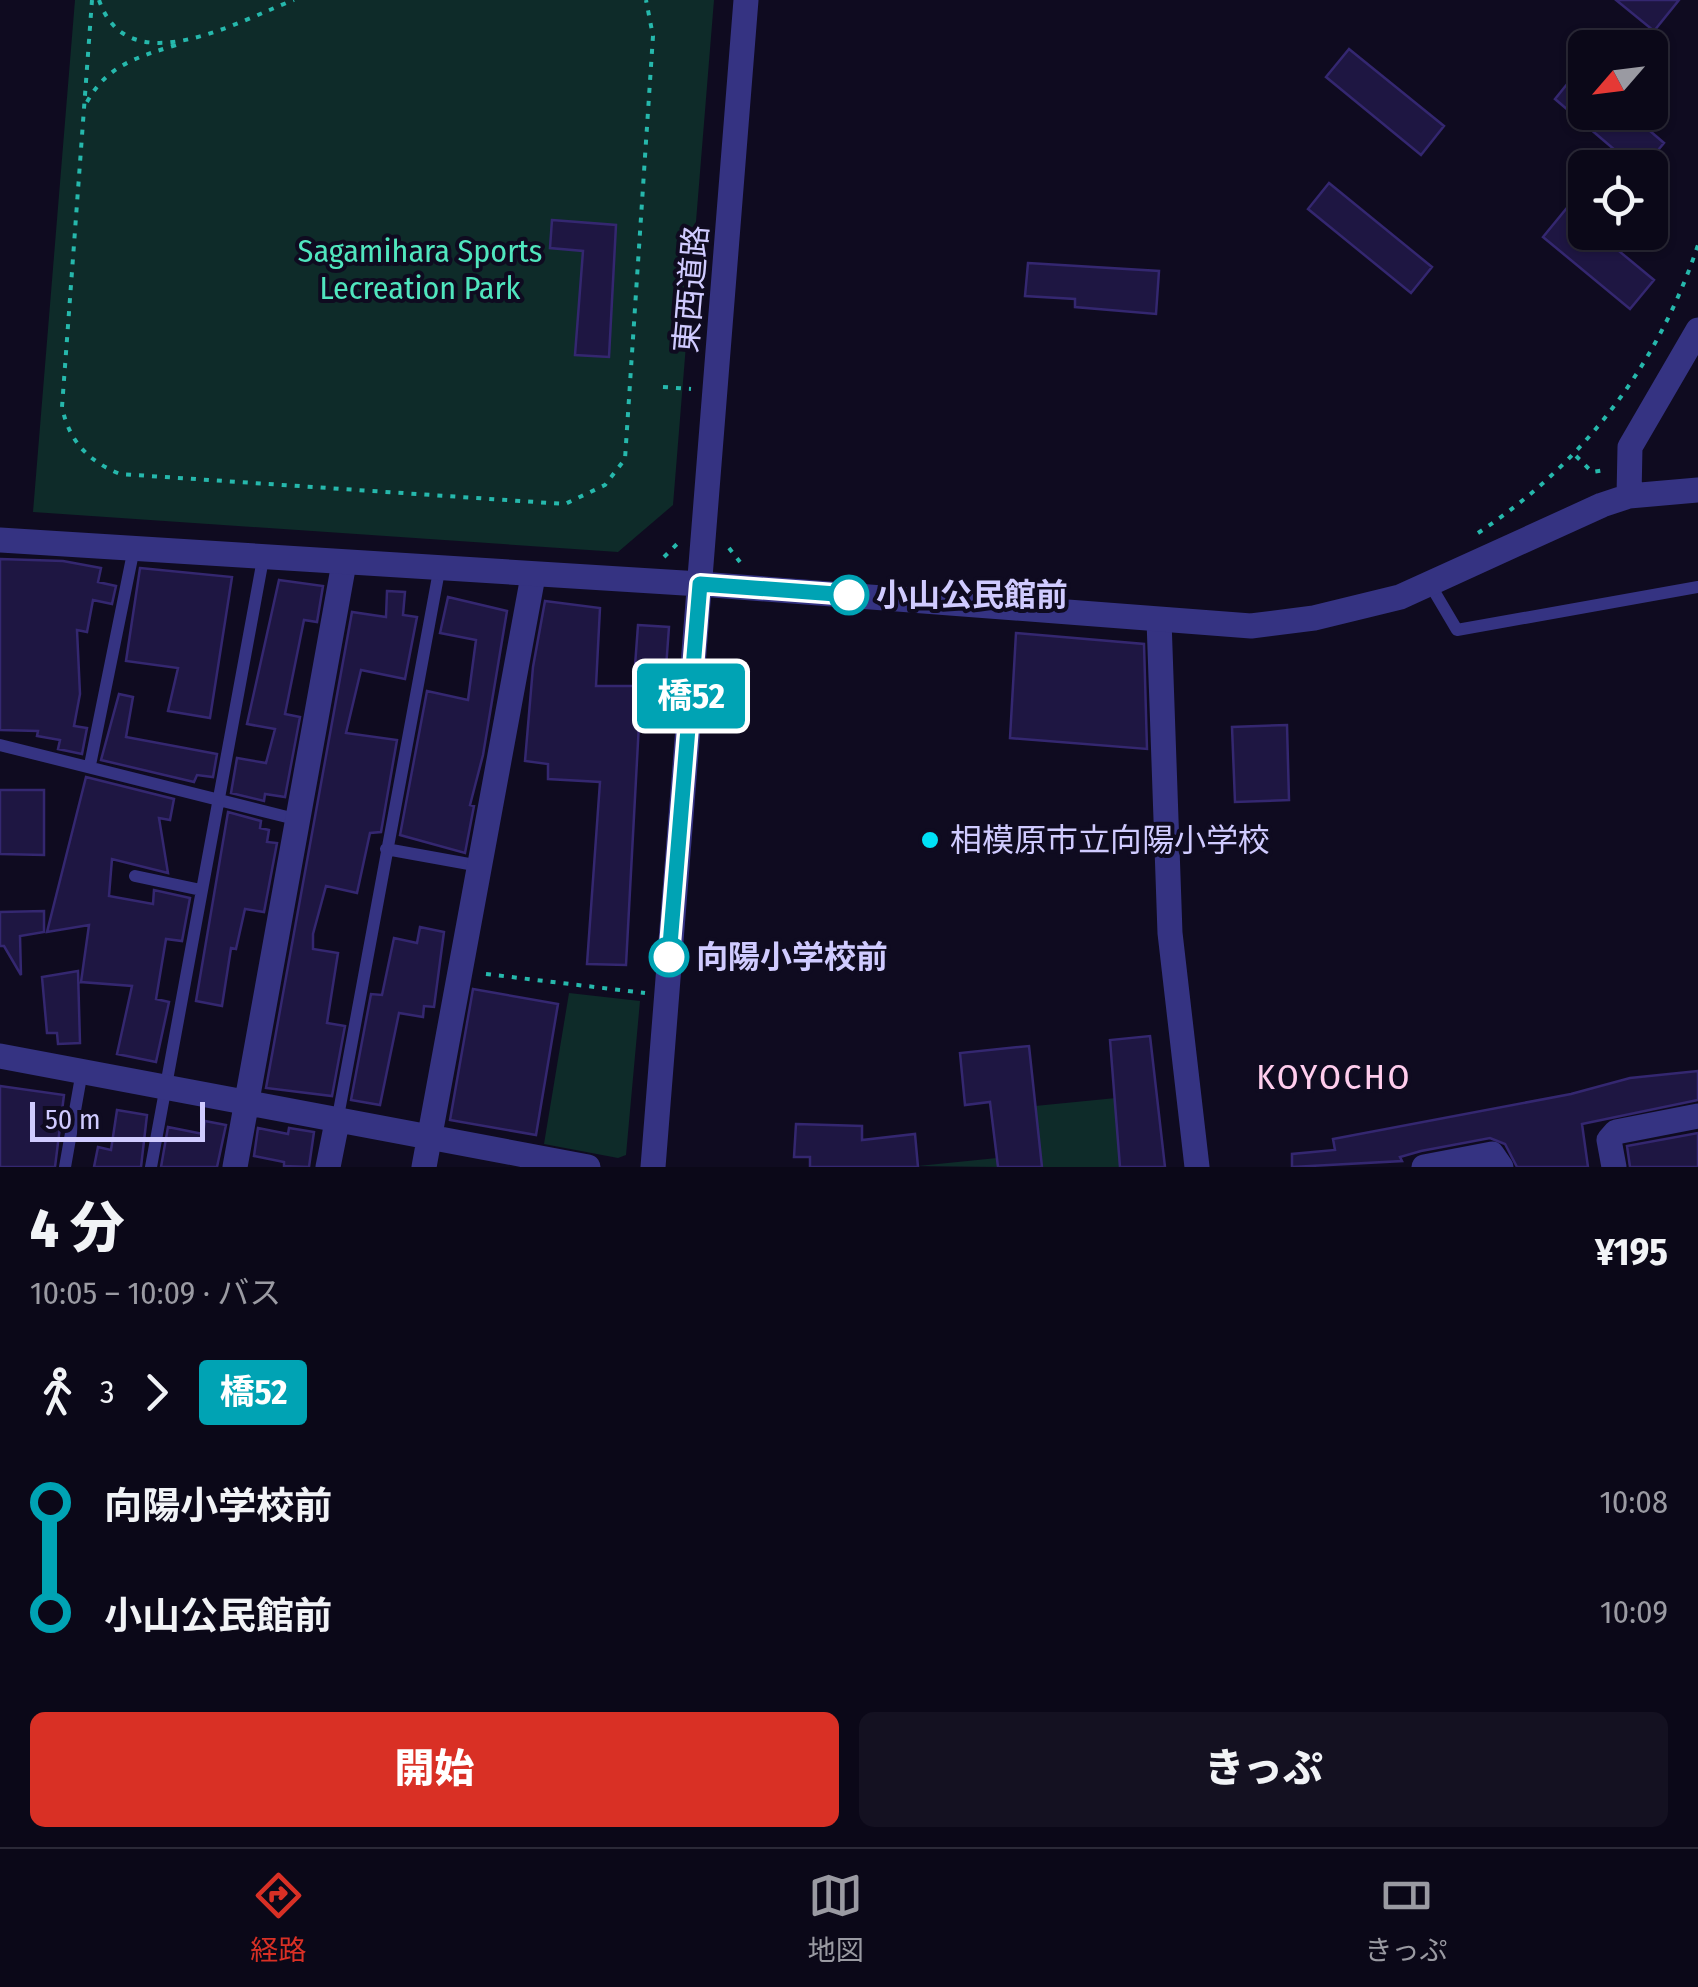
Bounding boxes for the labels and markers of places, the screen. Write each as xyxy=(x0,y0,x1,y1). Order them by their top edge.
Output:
marker: 小山公民館前 xyxy=(830,576,868,614)
place label: 小山公民館前 xyxy=(876,576,1068,614)
place label: 相模原市立向陽小学校 xyxy=(950,821,1270,859)
marker: 相模原市立向陽小学校 xyxy=(919,829,941,851)
marker: 向陽小学校前 xyxy=(650,938,688,976)
place label: 向陽小学校前 xyxy=(696,938,888,976)

